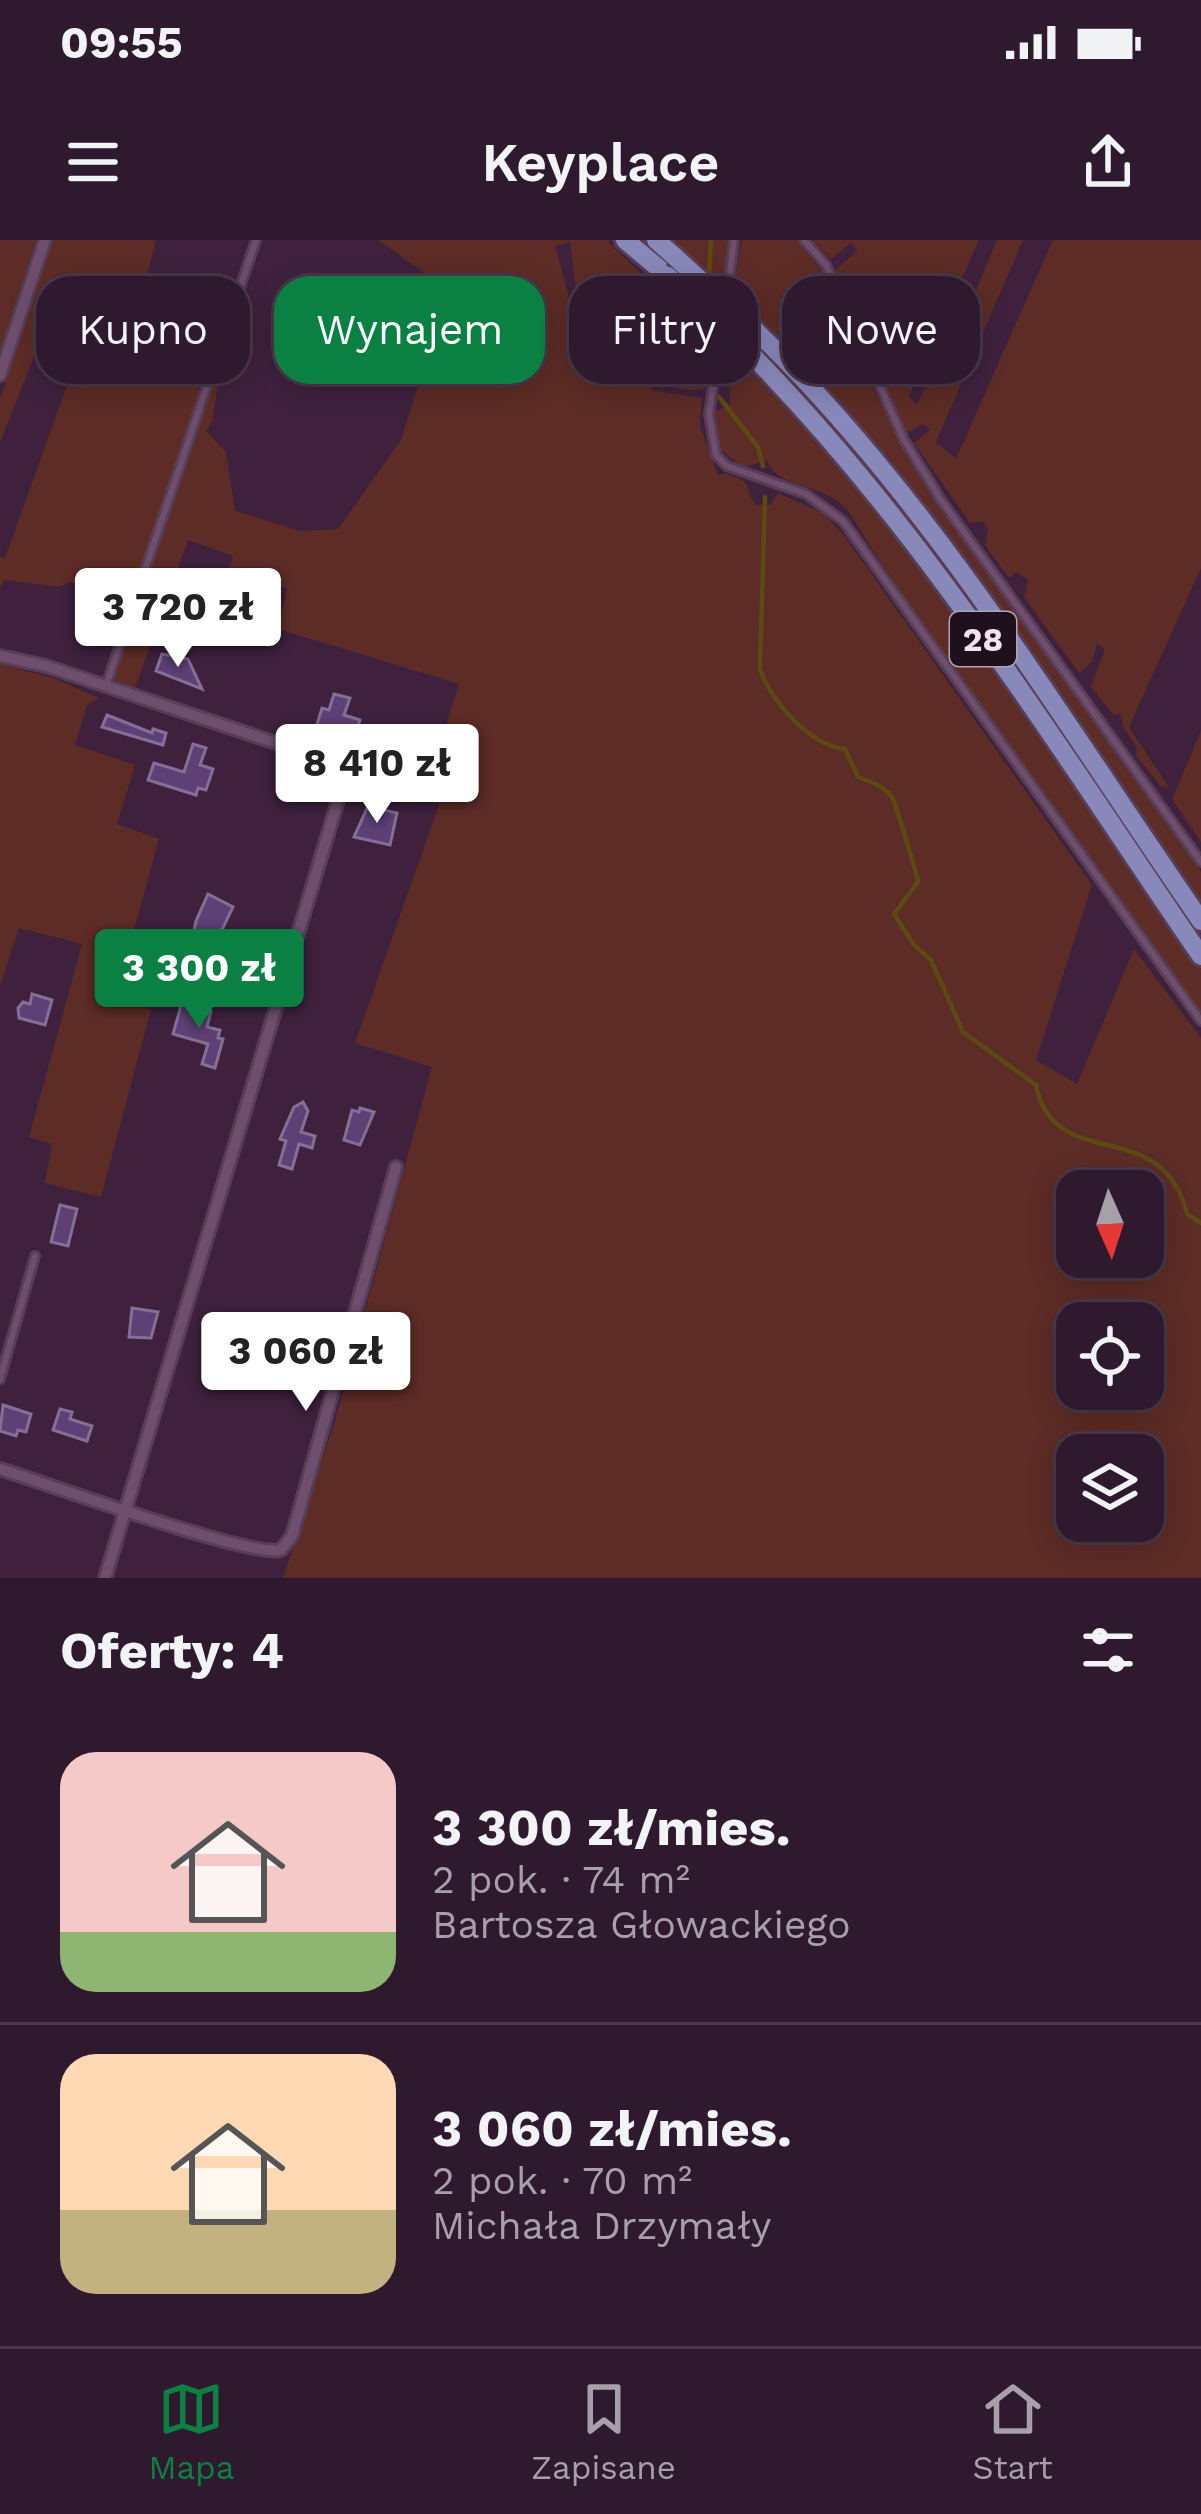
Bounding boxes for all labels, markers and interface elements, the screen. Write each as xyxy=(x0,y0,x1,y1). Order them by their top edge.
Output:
text: 09:55 xyxy=(60,16,183,69)
icon: menu xyxy=(60,129,126,195)
icon: share xyxy=(1075,129,1141,195)
text: Keyplace xyxy=(481,131,720,194)
chip: Kupno xyxy=(36,276,250,384)
chip: Wynajem xyxy=(274,276,545,384)
chip: Filtry xyxy=(569,276,758,384)
chip: Nowe xyxy=(782,276,980,384)
pin: 3 720 zł xyxy=(54,568,302,670)
text: 3 720 zł xyxy=(102,584,254,629)
road number: 28 xyxy=(950,612,1016,666)
pin: 8 410 zł xyxy=(253,724,501,826)
text: 8 410 zł xyxy=(303,740,451,785)
pin: 3 300 zł xyxy=(75,929,323,1031)
text: 3 300 zł xyxy=(122,945,276,990)
north arrow xyxy=(1056,1170,1164,1278)
map controls xyxy=(1056,1170,1164,1542)
button: locate xyxy=(1056,1302,1164,1410)
pin: 3 060 zł xyxy=(182,1312,430,1414)
text: 3 060 zł xyxy=(228,1328,384,1373)
button: layers xyxy=(1056,1434,1164,1542)
icon: filters xyxy=(1075,1617,1141,1683)
text: Oferty: 4 xyxy=(60,1621,284,1680)
text: 3 300 zł/mies. xyxy=(432,1798,791,1857)
icon: home xyxy=(156,1800,300,1944)
text: 2 pok. · 74 m² xyxy=(432,1857,690,1902)
text: Bartosza Głowackiego xyxy=(432,1902,851,1947)
text: 3 060 zł/mies. xyxy=(432,2099,792,2158)
icon: home xyxy=(156,2102,300,2246)
text: 2 pok. · 70 m² xyxy=(432,2158,692,2203)
text: Michała Drzymały xyxy=(432,2203,771,2248)
tab: Mapa xyxy=(148,2376,234,2487)
tab: Zapisane xyxy=(531,2376,676,2487)
tab: Start xyxy=(973,2376,1053,2487)

